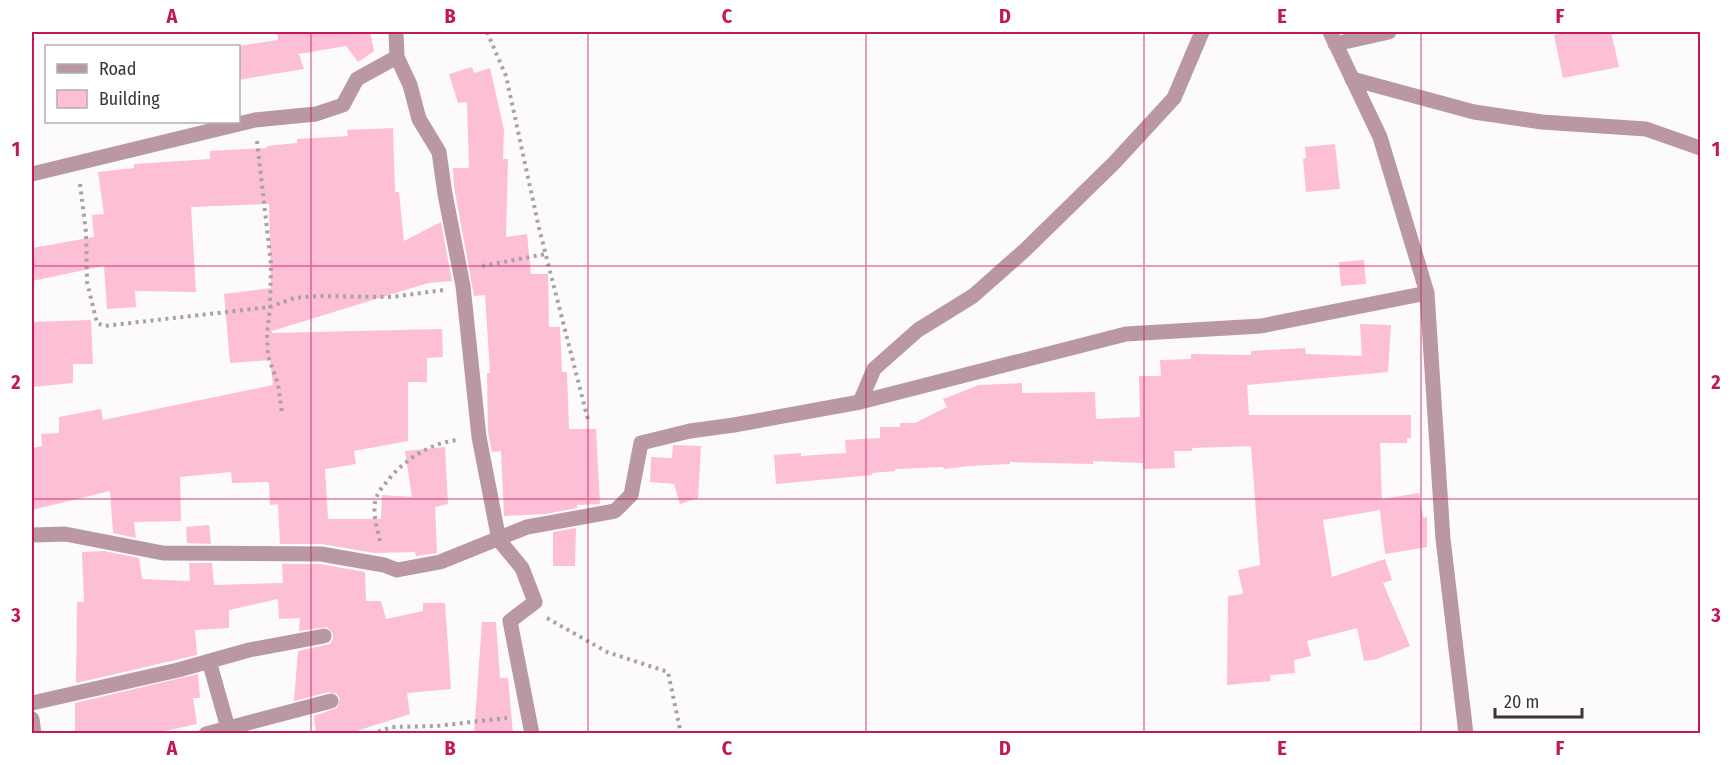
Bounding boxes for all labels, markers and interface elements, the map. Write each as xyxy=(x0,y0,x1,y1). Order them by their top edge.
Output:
text: A xyxy=(166,4,179,28)
text: B xyxy=(444,4,456,28)
text: C xyxy=(722,4,733,28)
text: D xyxy=(999,4,1011,28)
text: E xyxy=(1277,4,1287,28)
text: F xyxy=(1556,4,1565,28)
legend xyxy=(45,45,240,123)
text: Road xyxy=(99,58,136,80)
text: Building xyxy=(99,88,160,110)
text: 1 xyxy=(12,137,20,161)
text: 1 xyxy=(1712,137,1720,161)
text: 2 xyxy=(10,370,21,394)
text: 2 xyxy=(1710,370,1721,394)
text: 3 xyxy=(10,603,21,627)
text: 3 xyxy=(1710,603,1721,627)
scale bar xyxy=(1495,681,1582,719)
text: 20 m xyxy=(1504,691,1539,713)
text: A xyxy=(166,736,179,760)
text: B xyxy=(444,736,456,760)
text: C xyxy=(722,736,733,760)
text: D xyxy=(999,736,1011,760)
text: E xyxy=(1277,736,1287,760)
text: F xyxy=(1556,736,1565,760)

